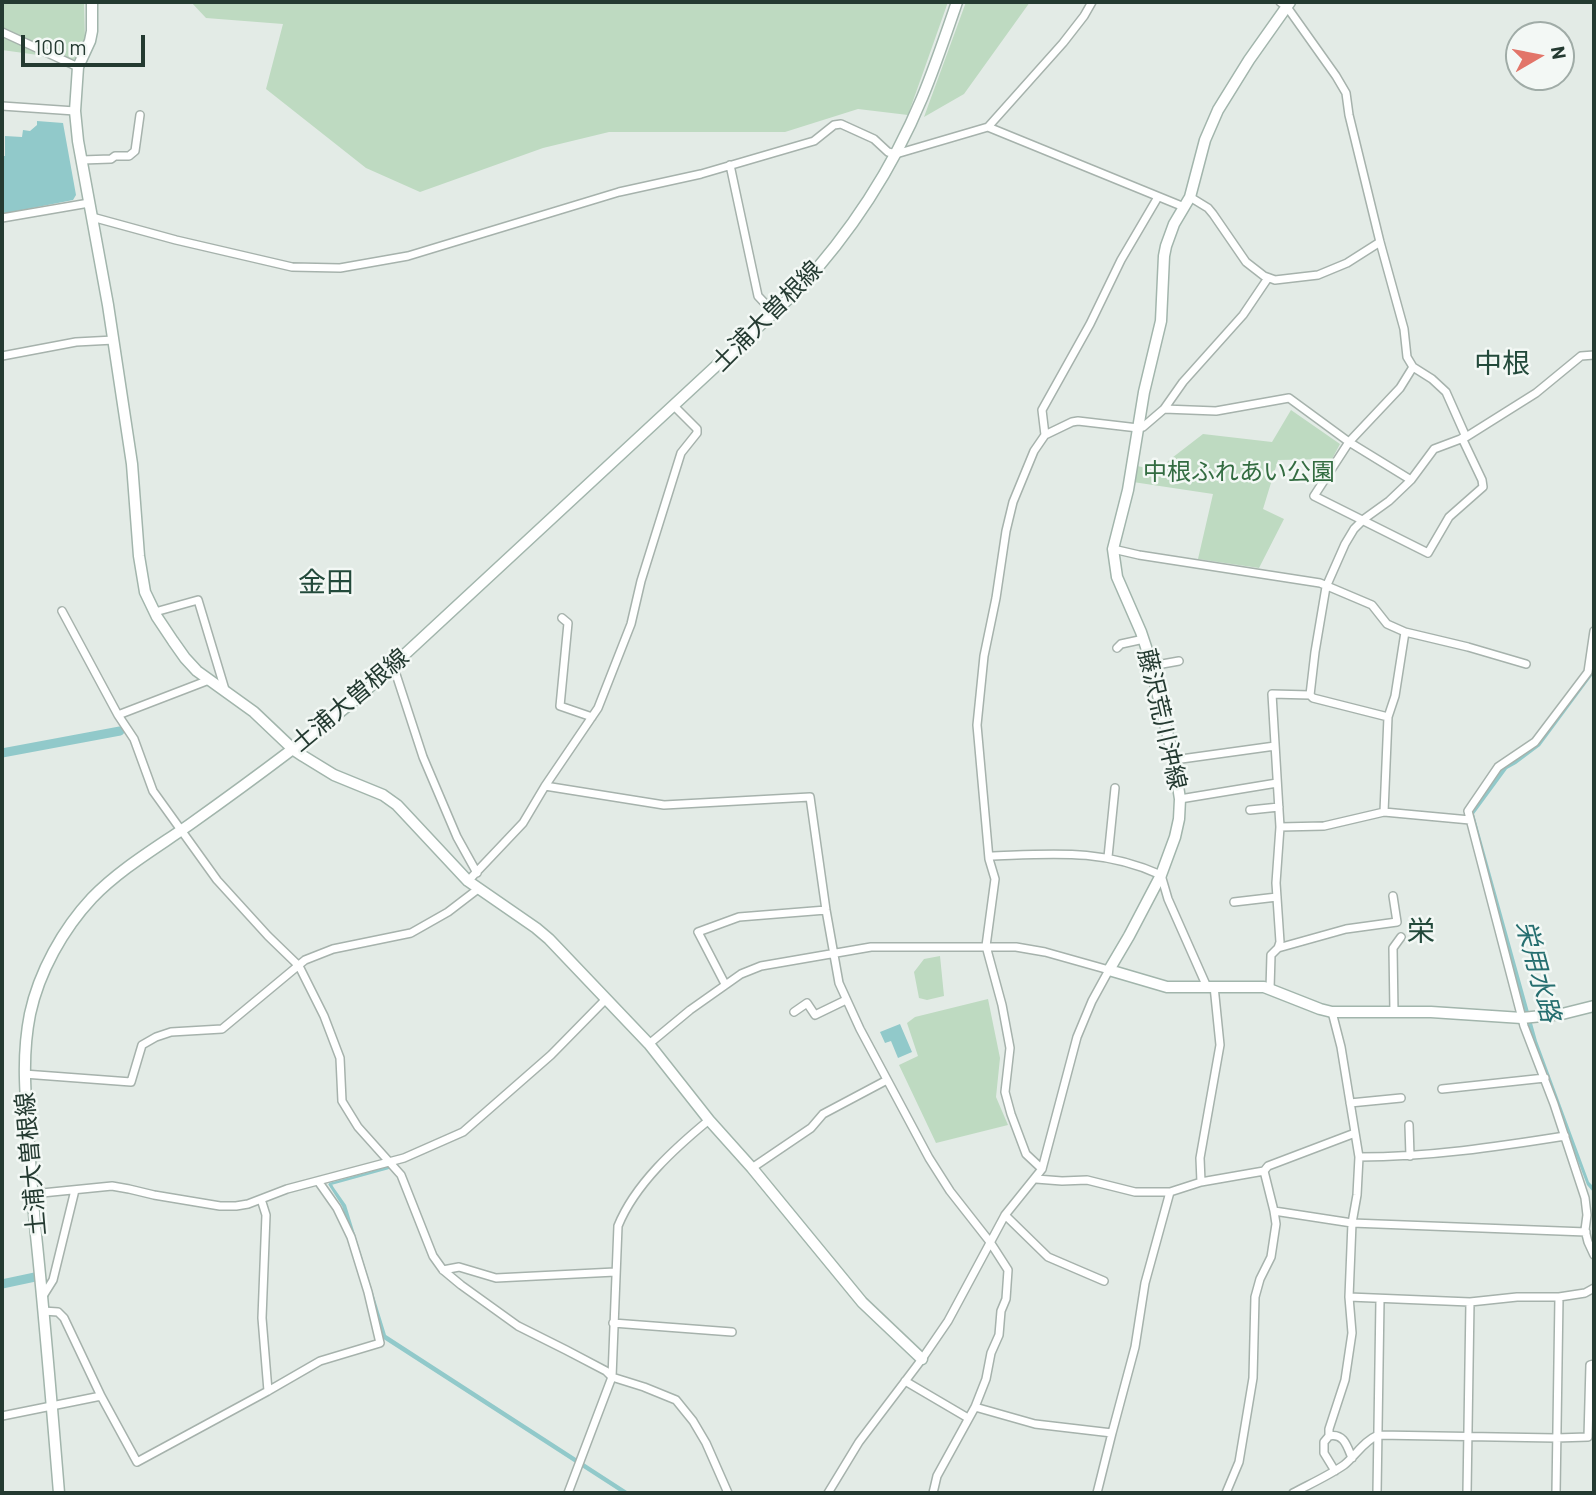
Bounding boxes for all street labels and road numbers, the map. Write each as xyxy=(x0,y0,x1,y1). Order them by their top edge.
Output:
street label: 土浦大曽根線 xyxy=(706,255,828,377)
street label: 土浦大曽根線 xyxy=(286,643,414,757)
street label: 藤沢荒川沖線 xyxy=(1132,646,1192,792)
street label: 土浦大曽根線 xyxy=(10,1091,52,1237)

